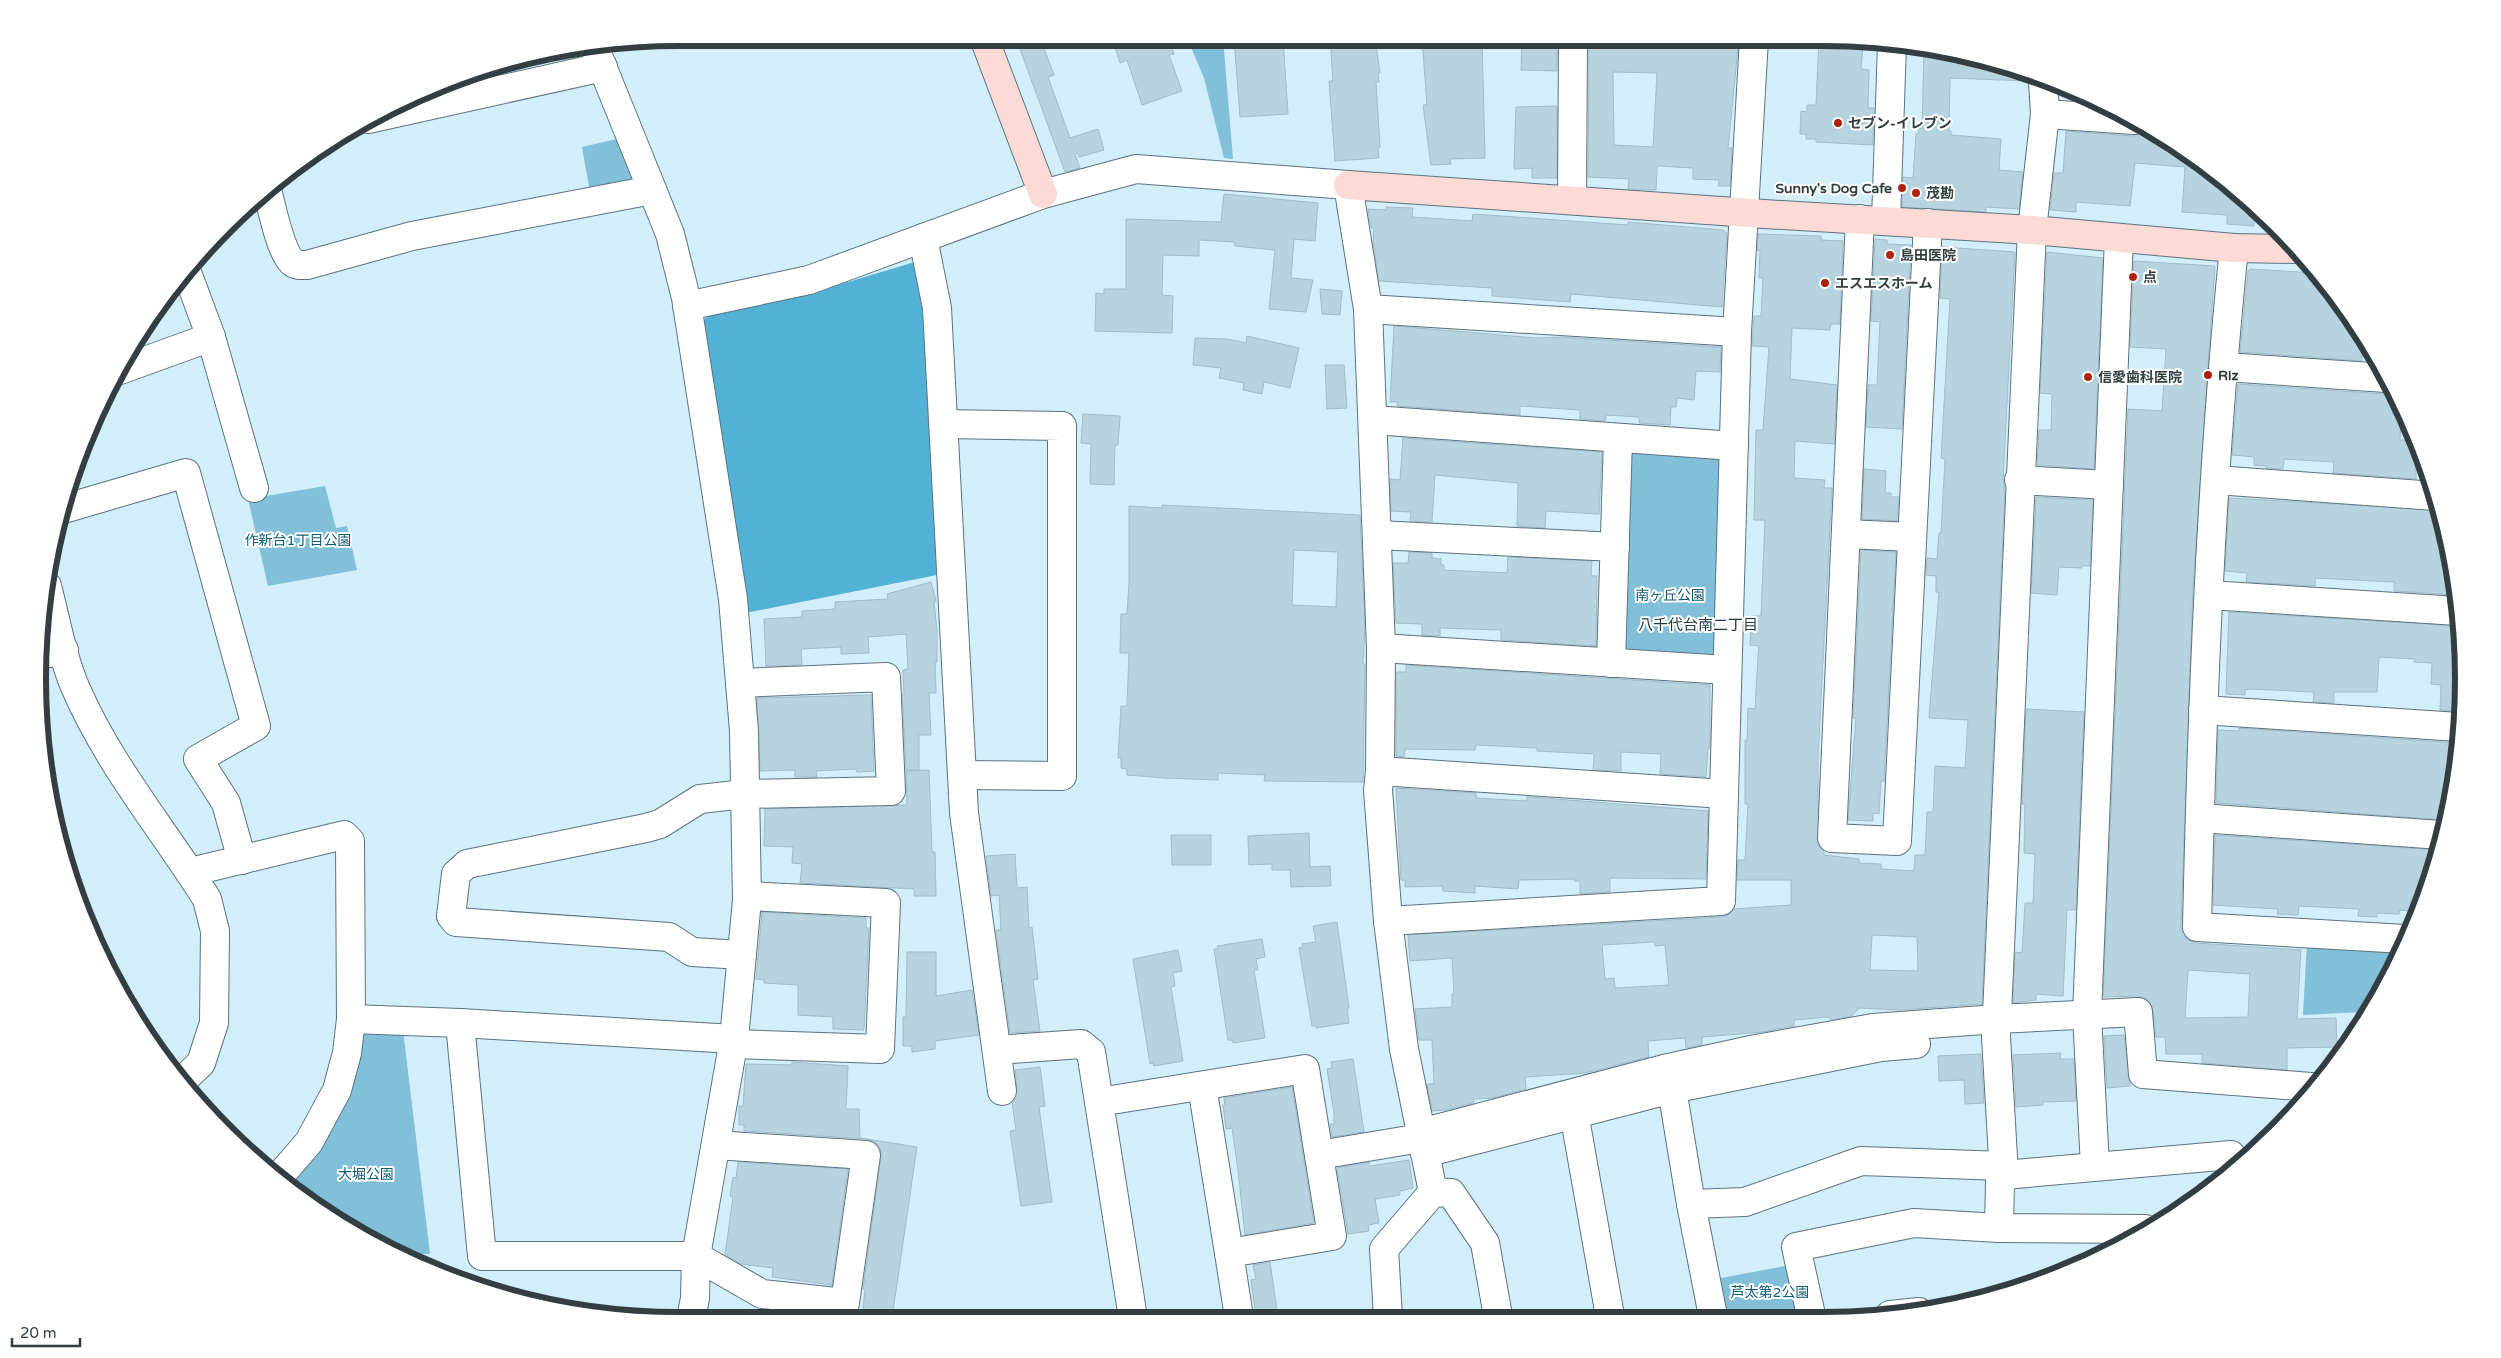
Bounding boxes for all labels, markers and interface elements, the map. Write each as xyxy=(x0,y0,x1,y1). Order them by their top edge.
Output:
place label: セブン-イレブン xyxy=(1848,115,1952,132)
marker: セブン-イレブン xyxy=(1832,117,1844,129)
place label: Sunny's Dog Cafe xyxy=(1776,180,1892,197)
marker: Sunny's Dog Cafe xyxy=(1896,182,1908,194)
place label: 茂勘 xyxy=(1926,185,1954,202)
marker: 茂勘 xyxy=(1910,187,1922,199)
place label: 島田医院 xyxy=(1900,247,1956,264)
marker: 島田医院 xyxy=(1884,249,1896,261)
place label: 点 xyxy=(2143,269,2157,286)
marker: 点 xyxy=(2127,271,2139,283)
place label: エスエスホーム xyxy=(1835,275,1933,292)
marker: エスエスホーム xyxy=(1819,277,1831,289)
place label: Riz xyxy=(2218,367,2238,384)
place label: 信愛歯科医院 xyxy=(2098,369,2182,386)
marker: Riz xyxy=(2202,369,2214,381)
marker: 信愛歯科医院 xyxy=(2082,371,2094,383)
park label: 作新台1丁目公園 xyxy=(245,532,351,549)
park label: 南ヶ丘公園 xyxy=(1635,587,1705,604)
district label: 八千代台南二丁目 xyxy=(1638,616,1758,634)
park label: 大堀公園 xyxy=(338,1166,394,1183)
park label: 芦太第2公園 xyxy=(1731,1284,1809,1301)
scale bar xyxy=(12,1316,80,1348)
text: 20 m xyxy=(20,1324,57,1342)

